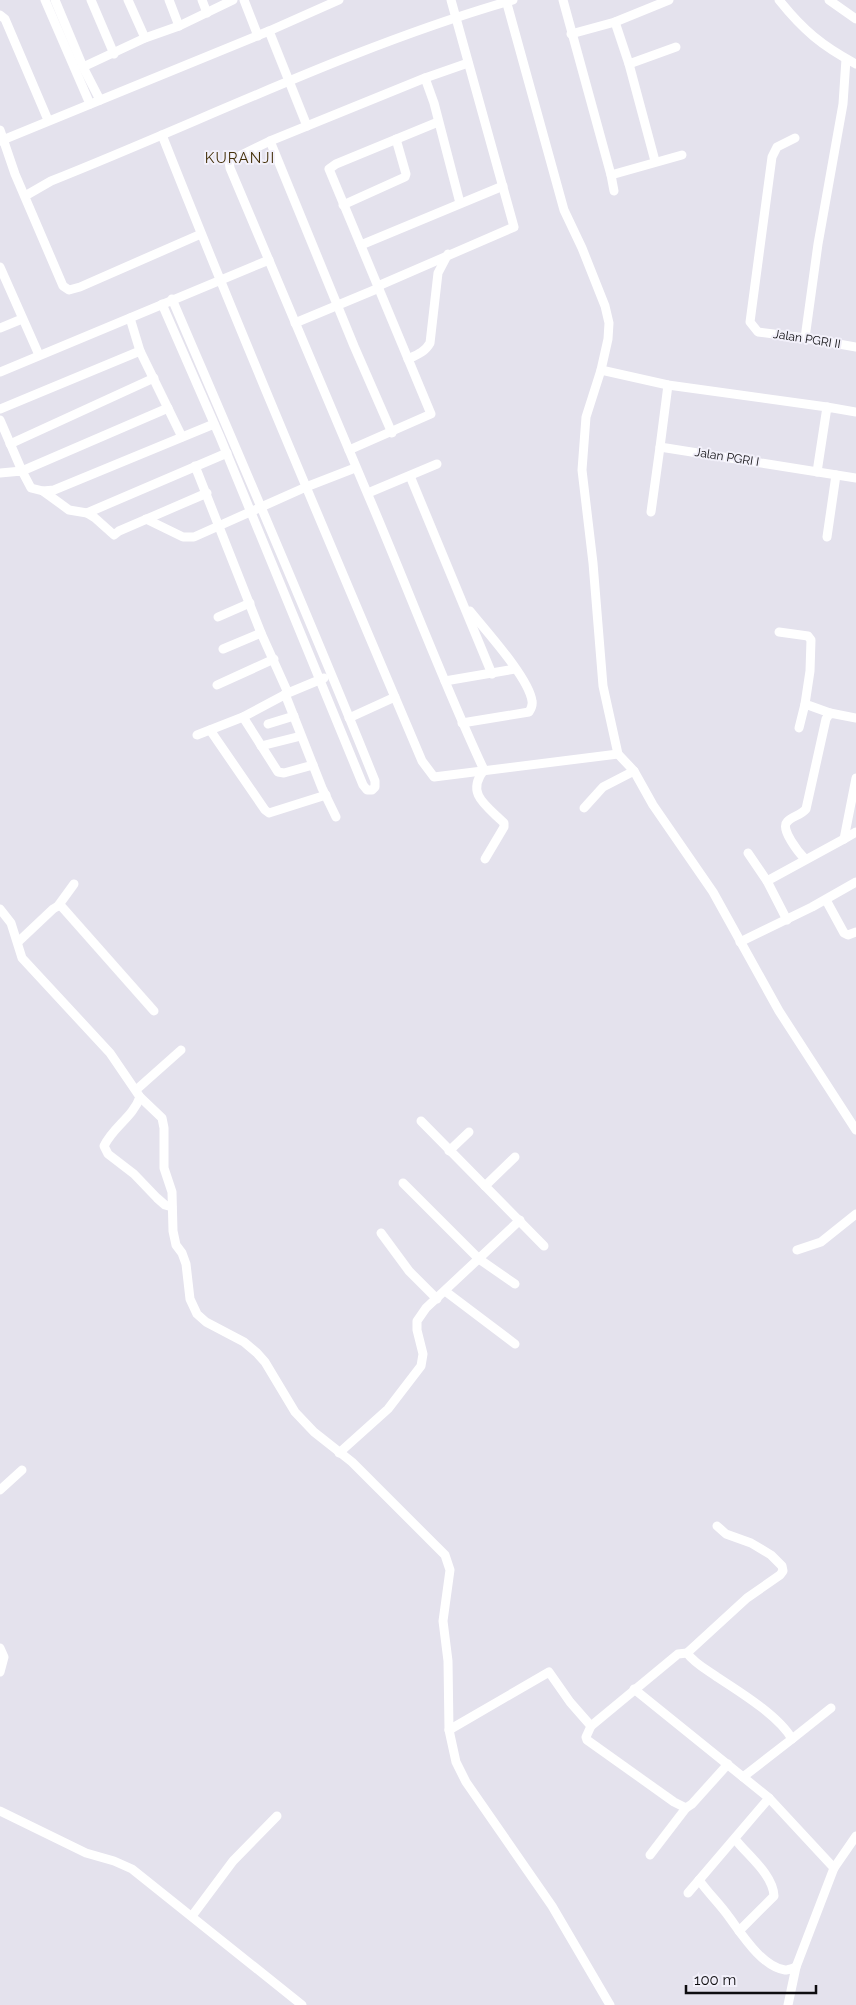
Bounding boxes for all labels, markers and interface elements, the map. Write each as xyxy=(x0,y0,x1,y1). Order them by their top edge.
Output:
district label: KURANJI xyxy=(205,149,275,167)
street label: Jalan PGRI II xyxy=(772,327,842,351)
street label: Jalan PGRI I xyxy=(694,445,760,469)
scale bar xyxy=(686,1962,816,1994)
text: 100 m xyxy=(694,1971,736,1989)

